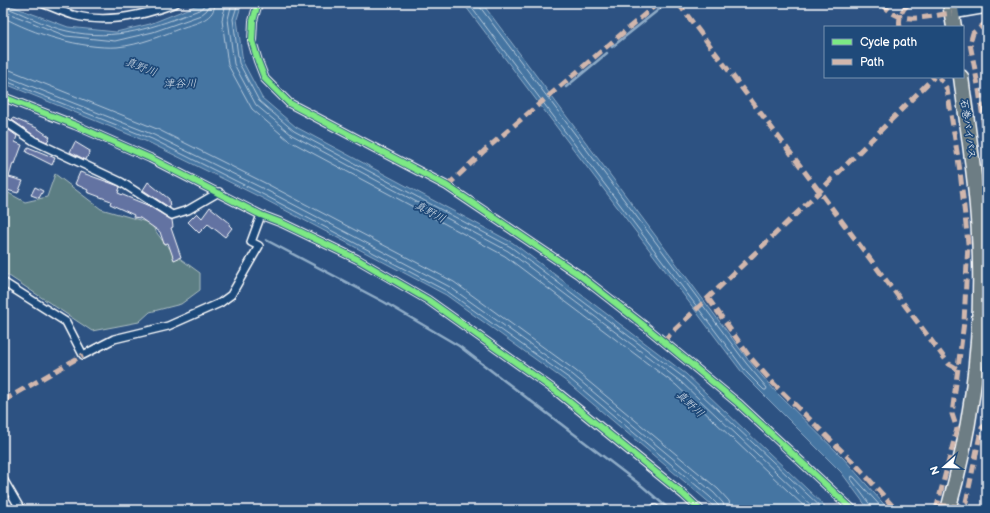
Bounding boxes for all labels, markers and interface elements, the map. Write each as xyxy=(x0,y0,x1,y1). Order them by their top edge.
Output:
legend xyxy=(824,26,964,78)
text: Cycle path xyxy=(860,35,917,50)
water label: 真野川 xyxy=(123,55,159,79)
text: Path xyxy=(860,55,885,70)
water label: 津谷川 xyxy=(164,77,197,90)
street label: 石巻バイパス xyxy=(958,99,978,159)
water label: 真野川 xyxy=(412,199,448,225)
water label: 真野川 xyxy=(673,388,707,420)
north arrow xyxy=(924,447,964,487)
text: N xyxy=(928,464,943,476)

